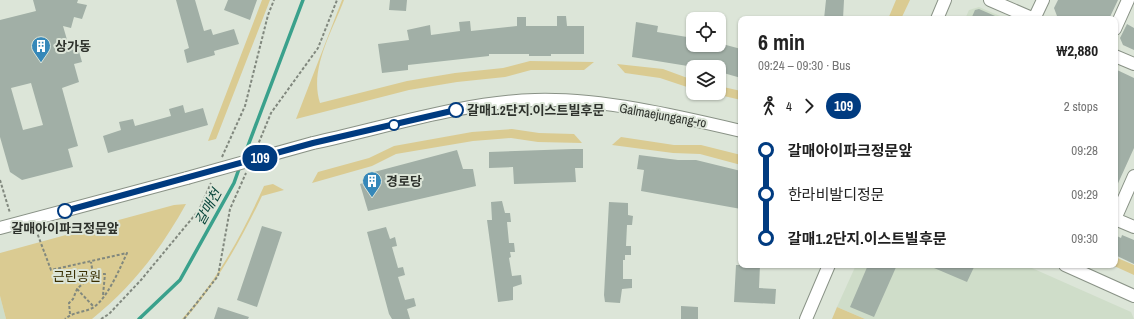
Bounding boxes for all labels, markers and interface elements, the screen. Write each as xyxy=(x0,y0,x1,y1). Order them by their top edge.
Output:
map controls xyxy=(686,12,726,100)
button: locate xyxy=(686,12,726,52)
text: 6 min xyxy=(758,27,805,57)
building icon: 상가동 xyxy=(30,35,52,63)
place label: 상가동 xyxy=(55,38,91,55)
text: ₩2,880 xyxy=(1057,40,1098,61)
text: 09:24 – 09:30 · Bus xyxy=(758,57,850,74)
button: layers xyxy=(686,60,726,100)
icon: walk xyxy=(758,95,780,117)
icon: forward xyxy=(798,95,820,117)
text: 109 xyxy=(834,97,853,115)
text: 4 xyxy=(786,98,792,115)
text: 2 stops xyxy=(1064,98,1098,115)
street label: Galmaejungang-ro xyxy=(618,99,708,132)
marker: 갈매1.2단지.이스트빌후문 xyxy=(448,102,464,118)
place label: 갈매1.2단지.이스트빌후문 xyxy=(467,102,604,119)
unlabelled marker xyxy=(388,119,400,131)
text: 갈매아이파크정문앞 xyxy=(788,140,912,161)
text: 09:28 xyxy=(1071,142,1098,159)
line badge: 109 xyxy=(237,145,283,171)
text: 109 xyxy=(250,149,270,167)
building icon: 경로당 xyxy=(361,170,383,198)
place label: 경로당 xyxy=(386,173,422,190)
text: 한라비발디정문 xyxy=(788,184,885,205)
water label: 갈매천 xyxy=(191,185,226,228)
text: 09:29 xyxy=(1071,186,1098,203)
marker: 갈매아이파크정문앞 xyxy=(57,203,73,219)
place label: 갈매아이파크정문앞 xyxy=(11,220,119,237)
text: 갈매1.2단지.이스트빌후문 xyxy=(788,228,947,249)
text: 09:30 xyxy=(1071,230,1098,247)
park label: 근린공원 xyxy=(53,268,101,285)

